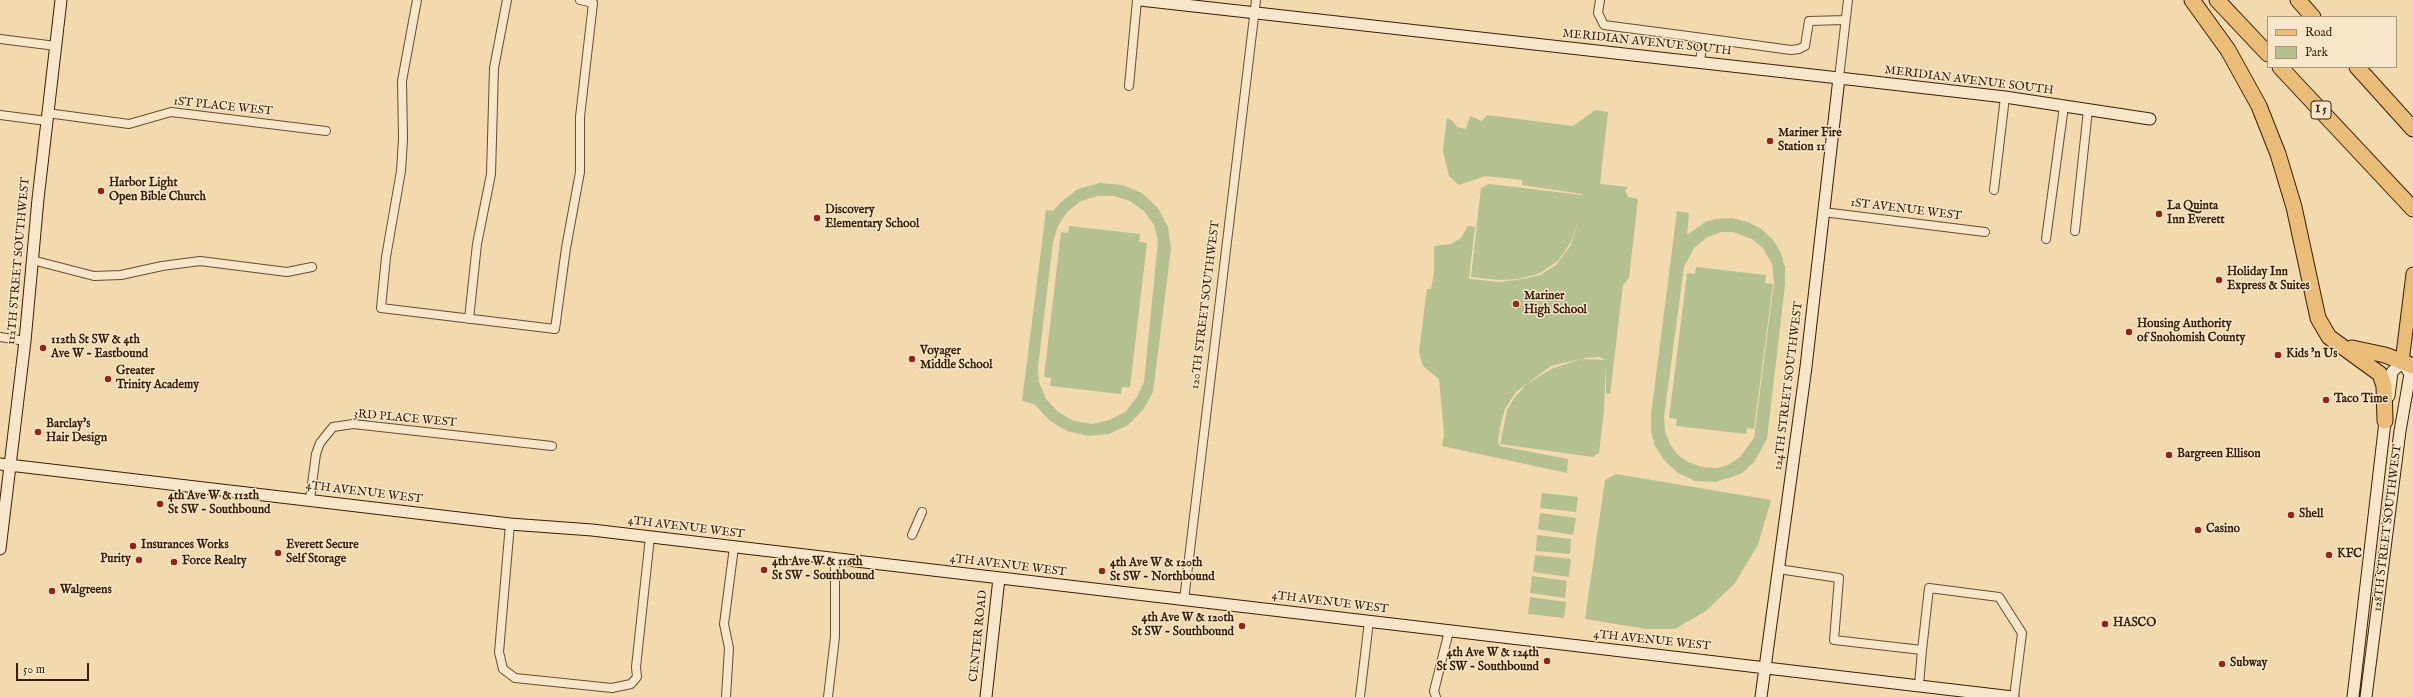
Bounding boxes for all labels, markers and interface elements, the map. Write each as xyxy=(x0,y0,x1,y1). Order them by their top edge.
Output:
legend xyxy=(2267,16,2397,68)
text: Road xyxy=(2305,25,2332,40)
street label: MERIDIAN AVENUE SOUTH xyxy=(1562,27,1732,59)
text: Park xyxy=(2305,45,2328,60)
street label: MERIDIAN AVENUE SOUTH xyxy=(1884,63,2054,99)
street label: 1ST PLACE WEST xyxy=(173,95,273,119)
road number: I 5 xyxy=(2311,101,2331,119)
place label: Mariner Fire Station 11 xyxy=(1778,127,1842,155)
marker: Mariner Fire Station 11 xyxy=(1765,136,1775,146)
street label: 112TH STREET SOUTHWEST xyxy=(5,177,33,345)
place label: Harbor Light Open Bible Church xyxy=(109,177,206,205)
marker: Harbor Light Open Bible Church xyxy=(96,186,106,196)
street label: 1ST AVENUE WEST xyxy=(1850,196,1962,224)
place label: La Quinta Inn Everett xyxy=(2167,200,2225,228)
place label: Discovery Elementary School xyxy=(825,204,919,232)
marker: La Quinta Inn Everett xyxy=(2154,209,2164,219)
marker: Discovery Elementary School xyxy=(812,213,822,223)
street label: 120TH STREET SOUTHWEST xyxy=(1189,220,1223,390)
place label: Holiday Inn Express & Suites xyxy=(2227,266,2310,294)
marker: Holiday Inn Express & Suites xyxy=(2214,275,2224,285)
place label: Mariner High School xyxy=(1524,290,1587,318)
marker: Mariner High School xyxy=(1511,299,1521,309)
street label: 124TH STREET SOUTHWEST xyxy=(1772,301,1806,471)
place label: Housing Authority of Snohomish County xyxy=(2137,318,2245,346)
marker: Housing Authority of Snohomish County xyxy=(2124,327,2134,337)
place label: 112th St SW & 4th Ave W - Eastbound xyxy=(51,334,148,362)
marker: 112th St SW & 4th Ave W - Eastbound xyxy=(38,343,48,353)
place label: Voyager Middle School xyxy=(920,345,992,373)
place label: Kids 'n Us xyxy=(2286,348,2337,362)
marker: Kids 'n Us xyxy=(2273,350,2283,360)
marker: Voyager Middle School xyxy=(907,354,917,364)
place label: Greater Trinity Academy xyxy=(116,365,199,393)
marker: Greater Trinity Academy xyxy=(103,374,113,384)
place label: Taco Time xyxy=(2334,393,2388,407)
marker: Taco Time xyxy=(2321,395,2331,405)
street label: 3RD PLACE WEST xyxy=(353,407,457,431)
place label: Barclay's Hair Design xyxy=(46,418,107,446)
marker: Barclay's Hair Design xyxy=(33,427,43,437)
street label: 128TH STREET SOUTHWEST xyxy=(2371,444,2405,612)
place label: Bargreen Ellison xyxy=(2177,448,2261,462)
marker: Bargreen Ellison xyxy=(2164,450,2174,460)
street label: 4TH AVENUE WEST xyxy=(305,479,423,507)
place label: 4th Ave W & 112th St SW - Southbound xyxy=(168,490,270,518)
marker: 4th Ave W & 112th St SW - Southbound xyxy=(155,499,165,509)
place label: Shell xyxy=(2299,508,2324,522)
marker: Shell xyxy=(2286,510,2296,520)
street label: 4TH AVENUE WEST xyxy=(627,514,745,542)
place label: Casino xyxy=(2206,523,2240,537)
marker: Casino xyxy=(2193,525,2203,535)
place label: Insurances Works xyxy=(141,539,229,553)
place label: Everett Secure Self Storage xyxy=(286,539,359,567)
marker: Insurances Works xyxy=(128,541,138,551)
marker: Everett Secure Self Storage xyxy=(273,548,283,558)
place label: KFC xyxy=(2337,548,2362,562)
marker: KFC xyxy=(2324,550,2334,560)
street label: 4TH AVENUE WEST xyxy=(949,552,1067,580)
place label: Purity xyxy=(100,553,131,567)
marker: Purity xyxy=(134,555,144,565)
place label: Force Realty xyxy=(182,555,247,569)
place label: 4th Ave W & 116th St SW - Southbound xyxy=(772,556,874,584)
marker: Force Realty xyxy=(169,557,179,567)
place label: 4th Ave W & 120th St SW - Northbound xyxy=(1110,557,1215,585)
marker: 4th Ave W & 116th St SW - Southbound xyxy=(759,565,769,575)
marker: 4th Ave W & 120th St SW - Northbound xyxy=(1097,566,1107,576)
place label: Walgreens xyxy=(60,584,112,598)
marker: Walgreens xyxy=(47,586,57,596)
street label: CENTER ROAD xyxy=(967,589,991,683)
street label: 4TH AVENUE WEST xyxy=(1271,589,1389,617)
place label: 4th Ave W & 120th St SW - Southbound xyxy=(1132,612,1234,640)
place label: HASCO xyxy=(2113,617,2156,631)
marker: HASCO xyxy=(2100,619,2110,629)
marker: 4th Ave W & 120th St SW - Southbound xyxy=(1237,621,1247,631)
street label: 4TH AVENUE WEST xyxy=(1593,628,1711,654)
place label: 4th Ave W & 124th St SW - Southbound xyxy=(1437,647,1539,675)
scale bar xyxy=(18,655,91,681)
marker: 4th Ave W & 124th St SW - Southbound xyxy=(1542,656,1552,666)
place label: Subway xyxy=(2230,657,2268,671)
marker: Subway xyxy=(2217,659,2227,669)
text: 50 m xyxy=(23,662,45,677)

